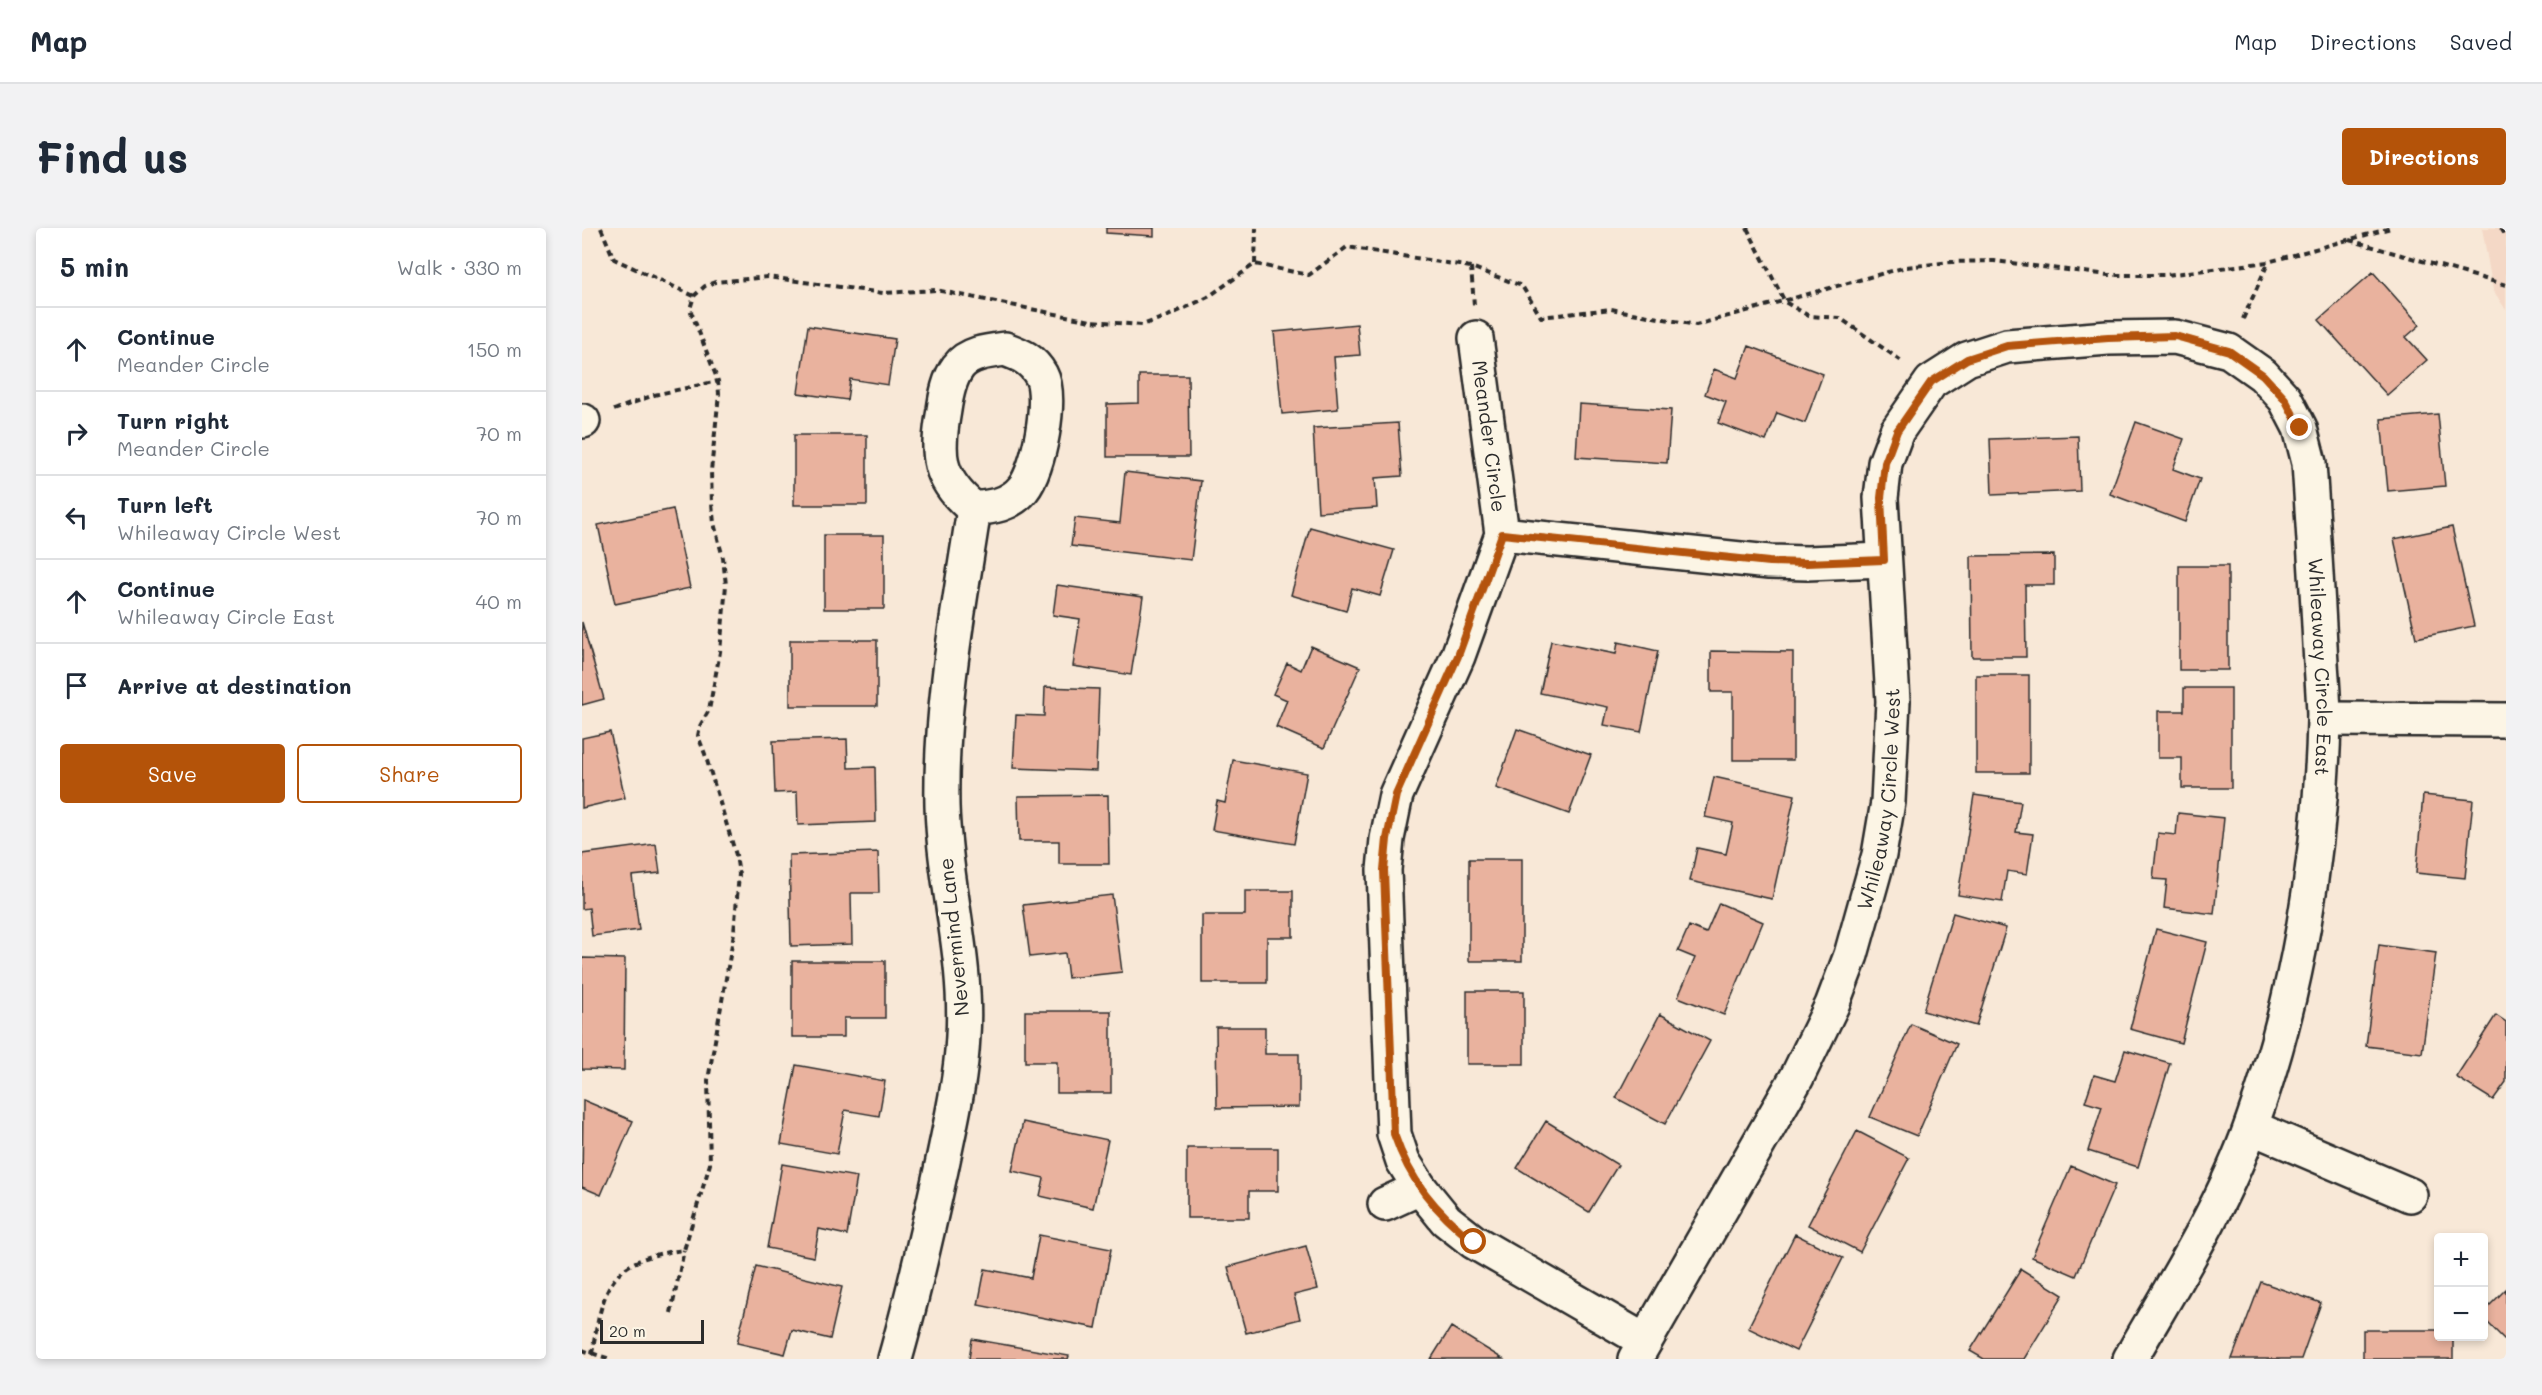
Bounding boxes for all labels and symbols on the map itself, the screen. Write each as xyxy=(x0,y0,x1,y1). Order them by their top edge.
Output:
street label: Meander Circle xyxy=(1467,358,1513,514)
route end xyxy=(2286,414,2312,440)
street label: Whileaway Circle East xyxy=(2303,557,2338,777)
street label: Whileaway Circle West xyxy=(1850,688,1905,913)
street label: Nevermind Lane xyxy=(932,857,974,1017)
route start xyxy=(1460,1228,1486,1254)
scale bar xyxy=(600,1317,704,1344)

